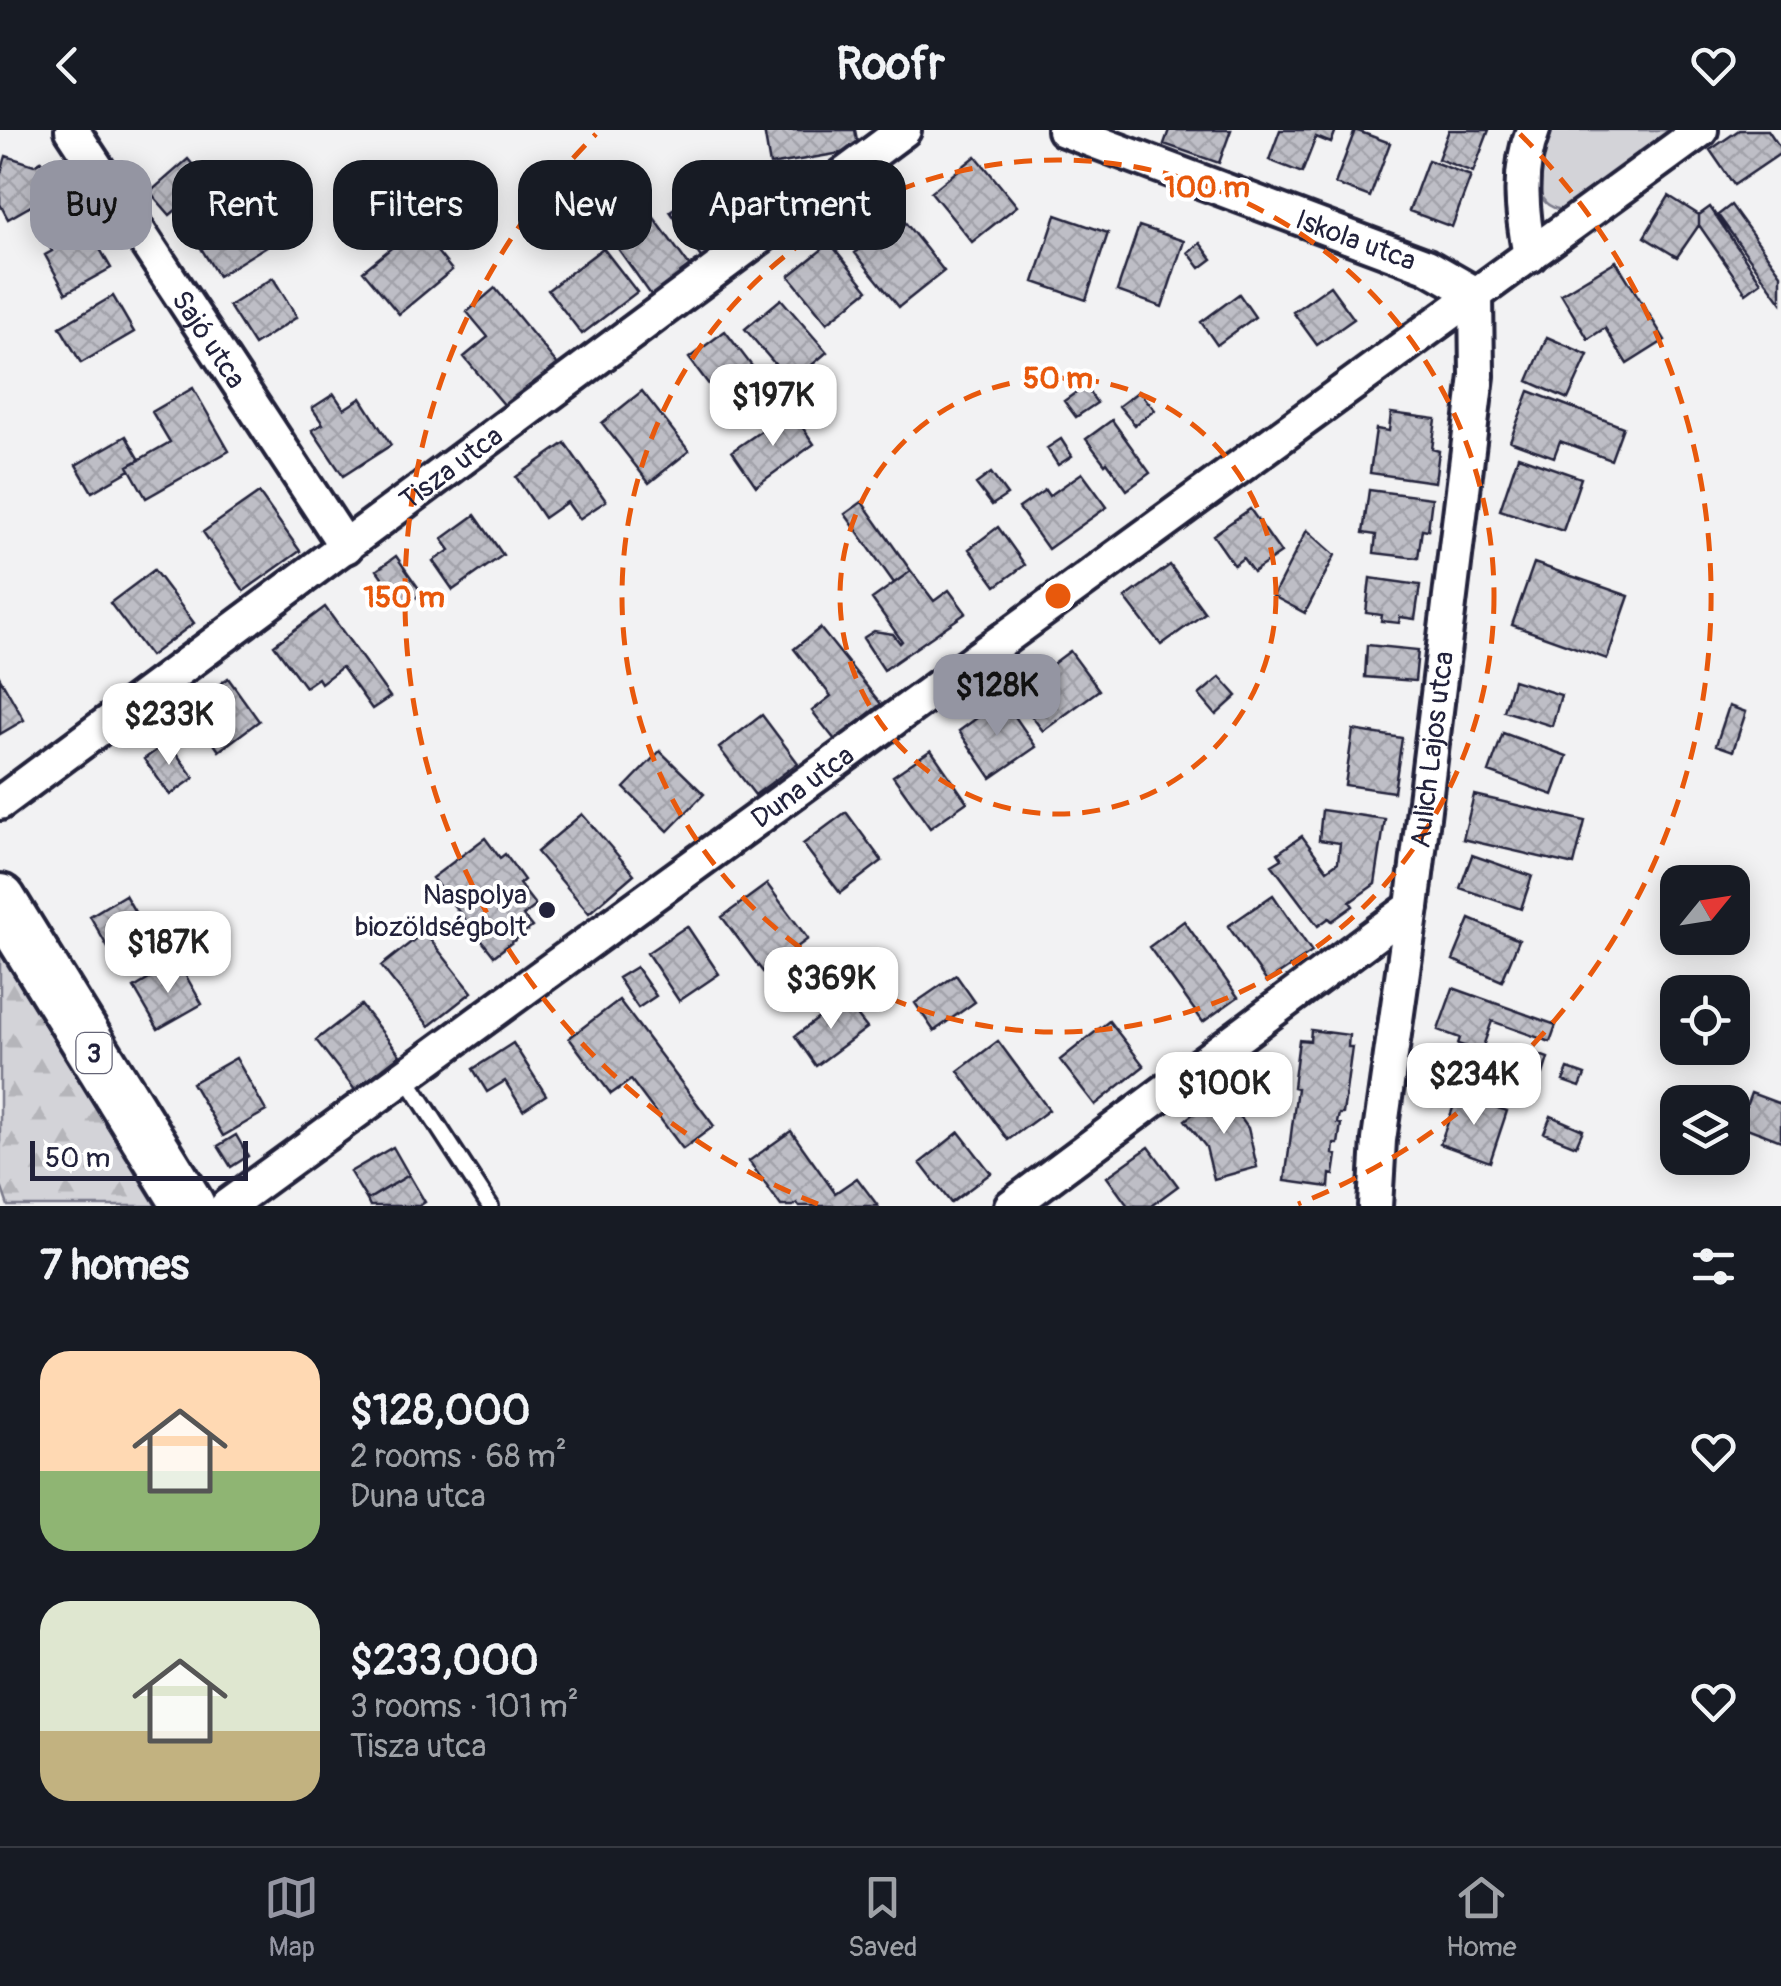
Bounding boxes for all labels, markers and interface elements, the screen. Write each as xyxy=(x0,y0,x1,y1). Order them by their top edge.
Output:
text: Roofr xyxy=(836,37,945,93)
icon: back xyxy=(40,38,95,93)
icon: heart xyxy=(1686,38,1741,93)
chip: Buy xyxy=(30,160,152,250)
chip: Rent xyxy=(172,160,313,250)
chip: Filters xyxy=(333,160,498,250)
chip: New xyxy=(518,160,652,250)
chip: Apartment xyxy=(672,160,906,250)
text: 100 m xyxy=(1164,169,1250,206)
street label: Iskola utca xyxy=(1291,202,1421,279)
street label: Sajó utca xyxy=(163,284,253,395)
text: 50 m xyxy=(1023,360,1093,397)
pin: $197K xyxy=(703,364,843,449)
text: $197K xyxy=(732,376,814,416)
street label: Tisza utca xyxy=(393,419,510,518)
centre of rings xyxy=(1040,578,1076,614)
text: 150 m xyxy=(363,579,445,616)
street label: Aulich Lajos utca xyxy=(1403,649,1462,850)
pin: $128K xyxy=(927,654,1067,739)
text: $128K xyxy=(955,666,1039,706)
pin: $233K xyxy=(99,683,239,768)
text: $233K xyxy=(124,695,214,735)
street label: Duna utca xyxy=(745,738,861,837)
north arrow xyxy=(1660,865,1750,955)
map controls xyxy=(1660,865,1750,1175)
place label: Naspolya biozöldségbolt xyxy=(355,878,528,945)
marker: Naspolya biozöldségbolt xyxy=(536,899,558,921)
pin: $187K xyxy=(98,911,238,996)
text: $187K xyxy=(127,923,209,963)
pin: $369K xyxy=(761,947,901,1032)
text: $369K xyxy=(786,959,876,999)
button: locate xyxy=(1660,975,1750,1065)
road number: 3 xyxy=(76,1033,112,1073)
pin: $234K xyxy=(1404,1043,1544,1128)
pin: $100K xyxy=(1154,1052,1294,1137)
text: $234K xyxy=(1429,1055,1519,1095)
text: $100K xyxy=(1178,1064,1270,1104)
button: layers xyxy=(1660,1085,1750,1175)
scale bar xyxy=(30,1136,248,1180)
text: 50 m xyxy=(45,1141,110,1176)
icon: filters xyxy=(1686,1239,1741,1294)
text: 7 homes xyxy=(40,1240,189,1292)
text: $128,000 xyxy=(350,1385,531,1437)
icon: home xyxy=(120,1391,240,1511)
icon: heart xyxy=(1686,1424,1741,1479)
text: 2 rooms · 68 m² xyxy=(350,1437,567,1477)
text: Duna utca xyxy=(350,1477,486,1517)
text: $233,000 xyxy=(350,1635,539,1687)
icon: home xyxy=(120,1641,240,1761)
icon: heart xyxy=(1686,1674,1741,1729)
text: 3 rooms · 101 m² xyxy=(350,1687,579,1727)
text: Tisza utca xyxy=(350,1727,486,1767)
tab: Map xyxy=(264,1870,319,1965)
tab: Saved xyxy=(848,1870,917,1965)
tab: Home xyxy=(1446,1870,1517,1965)

